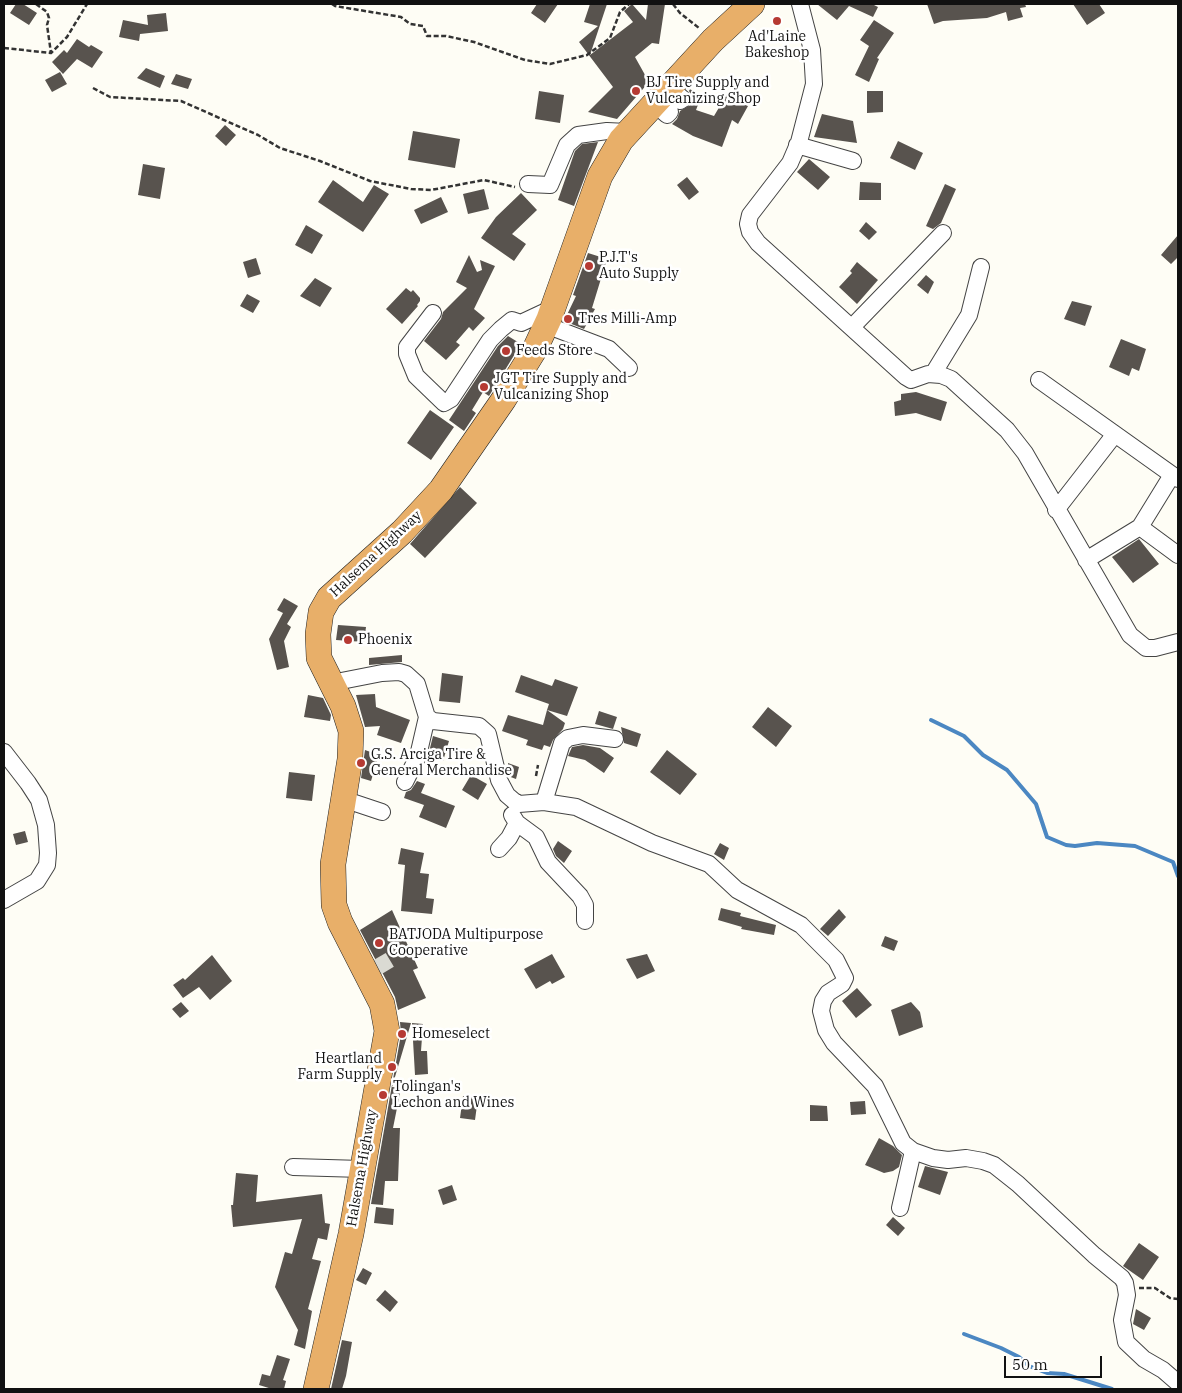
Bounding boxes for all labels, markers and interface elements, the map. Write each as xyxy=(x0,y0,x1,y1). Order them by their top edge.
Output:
marker: Ad'Laine Bakeshop xyxy=(771,15,783,27)
place label: Ad'Laine Bakeshop xyxy=(745,29,809,62)
place label: BJ Tire Supply and Vulcanizing Shop xyxy=(646,75,769,108)
marker: BJ Tire Supply and Vulcanizing Shop xyxy=(630,85,642,97)
place label: P.J.T's Auto Supply xyxy=(599,250,679,282)
marker: P.J.T's Auto Supply xyxy=(583,260,595,272)
place label: Tres Milli-Amp xyxy=(578,311,677,327)
marker: Tres Milli-Amp xyxy=(562,313,574,325)
place label: Feeds Store xyxy=(516,343,593,359)
marker: Feeds Store xyxy=(500,345,512,357)
place label: JGT Tire Supply and Vulcanizing Shop xyxy=(494,371,627,404)
marker: JGT Tire Supply and Vulcanizing Shop xyxy=(478,381,490,393)
street label: Halsema Highway xyxy=(327,507,425,601)
place label: Phoenix xyxy=(358,632,412,648)
marker: Phoenix xyxy=(342,634,354,646)
place label: G.S. Arciga Tire & General Merchandise xyxy=(371,747,512,780)
marker: G.S. Arciga Tire & General Merchandise xyxy=(355,757,367,769)
place label: BATJODA Multipurpose Cooperative xyxy=(389,927,543,960)
marker: BATJODA Multipurpose Cooperative xyxy=(373,937,385,949)
place label: Homeselect xyxy=(412,1026,490,1042)
marker: Homeselect xyxy=(396,1028,408,1040)
place label: Heartland Farm Supply xyxy=(298,1051,382,1084)
marker: Heartland Farm Supply xyxy=(386,1061,398,1073)
place label: Tolingan's Lechon and Wines xyxy=(393,1079,514,1112)
marker: Tolingan's Lechon and Wines xyxy=(377,1089,389,1101)
street label: Halsema Highway xyxy=(343,1108,381,1228)
scale bar xyxy=(1007,1346,1104,1378)
text: 50 m xyxy=(1012,1355,1048,1374)

